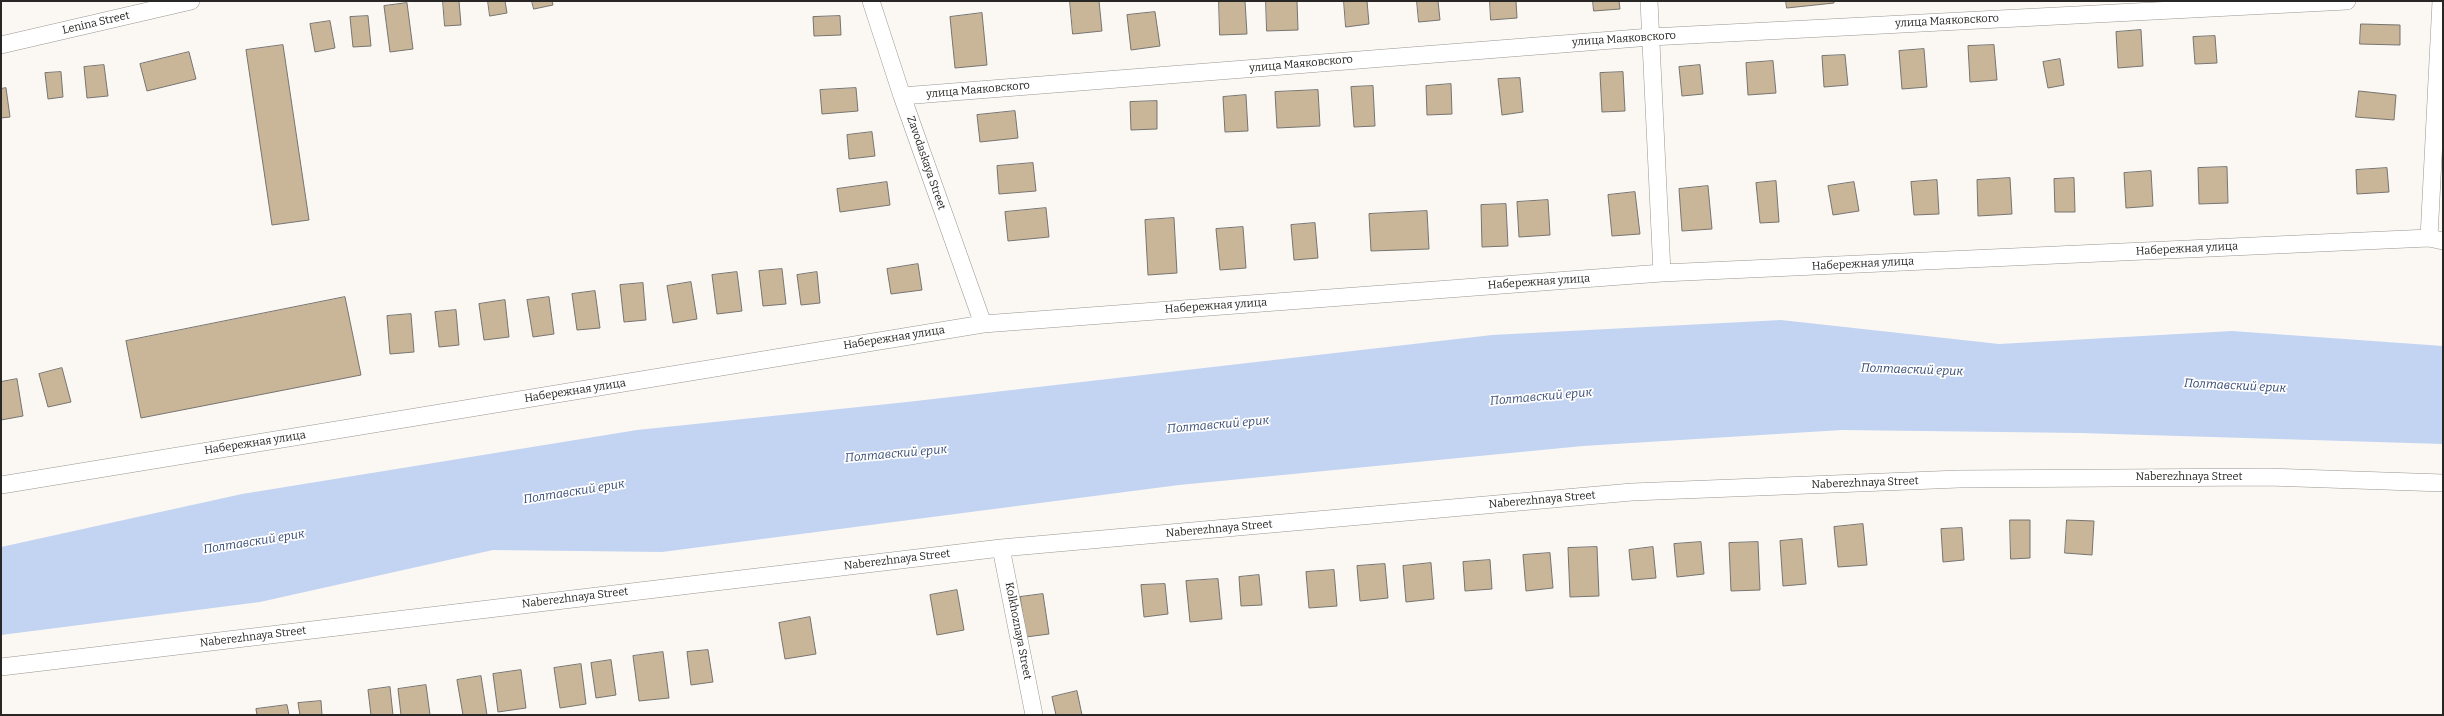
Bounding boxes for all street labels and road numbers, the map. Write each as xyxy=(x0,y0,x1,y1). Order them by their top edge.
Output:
street label: Lenina Street xyxy=(61,9,131,37)
street label: улица Маяковского xyxy=(1895,12,1999,30)
street label: улица Маяковского xyxy=(1572,29,1676,49)
street label: улица Маяковского xyxy=(1249,53,1353,75)
street label: улица Маяковского xyxy=(926,79,1030,101)
street label: Zavodaskaya Street xyxy=(904,114,948,212)
street label: Набережная улица xyxy=(2135,240,2239,258)
street label: Набережная улица xyxy=(1811,255,1915,273)
street label: Набережная улица xyxy=(1487,272,1591,292)
street label: Набережная улица xyxy=(1164,296,1268,316)
street label: Набережная улица xyxy=(842,323,946,353)
street label: Набережная улица xyxy=(523,376,627,406)
street label: Набережная улица xyxy=(203,428,307,458)
street label: Naberezhnaya Street xyxy=(2135,470,2243,484)
street label: Naberezhnaya Street xyxy=(1811,475,1919,491)
street label: Naberezhnaya Street xyxy=(1488,489,1596,511)
street label: Naberezhnaya Street xyxy=(1165,518,1273,540)
street label: Naberezhnaya Street xyxy=(843,547,951,573)
street label: Kolkhoznaya Street xyxy=(1002,581,1034,681)
street label: Naberezhnaya Street xyxy=(521,585,629,611)
street label: Naberezhnaya Street xyxy=(199,624,307,650)

